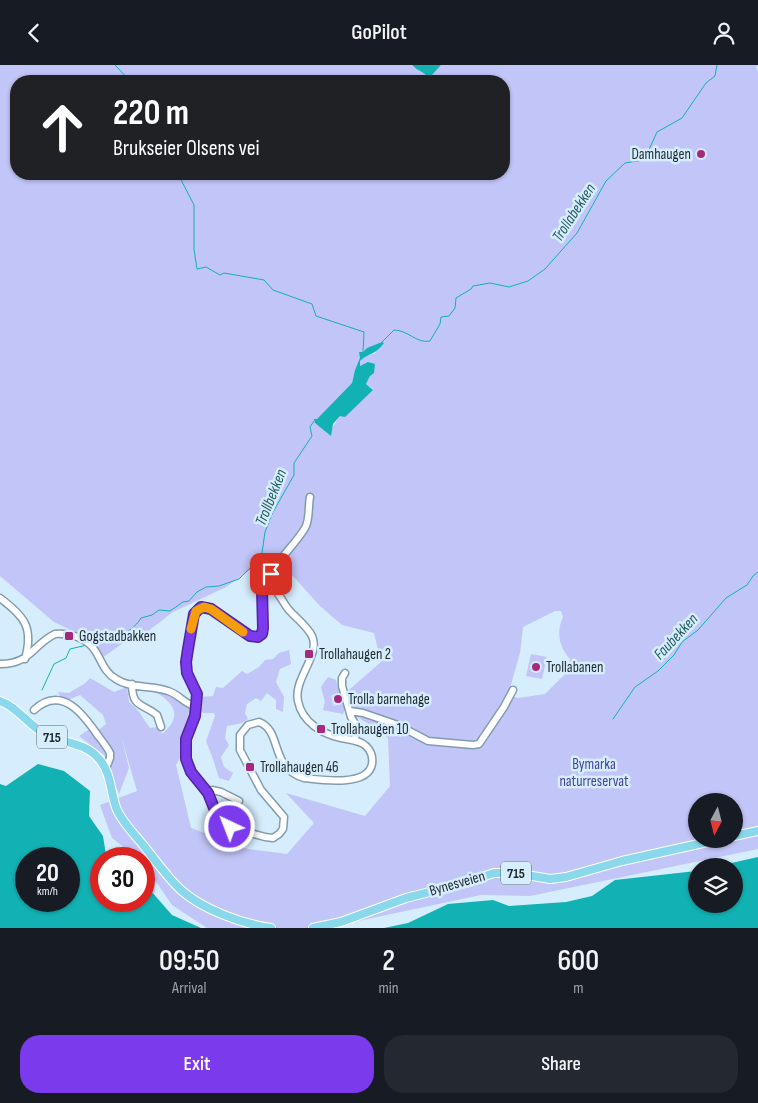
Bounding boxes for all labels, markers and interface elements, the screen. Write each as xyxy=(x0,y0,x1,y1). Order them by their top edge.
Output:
icon: back xyxy=(20,19,48,47)
text: GoPilot xyxy=(351,19,407,46)
icon: person xyxy=(710,19,738,47)
text: 220 m xyxy=(113,92,189,135)
icon: ahead xyxy=(30,95,95,160)
text: Brukseier Olsens vei xyxy=(113,135,260,162)
place label: Damhaugen xyxy=(631,145,691,164)
marker: Damhaugen xyxy=(695,148,707,160)
water label: Trollabekken xyxy=(548,180,600,245)
water label: Trollbekken xyxy=(252,466,291,529)
pin xyxy=(250,553,292,595)
icon: arrive xyxy=(257,560,285,588)
water label: Faubekken xyxy=(650,610,702,664)
place label: Gogstadbakken xyxy=(79,627,156,646)
marker: Gogstadbakken xyxy=(63,630,75,642)
place label: Trollahaugen 2 xyxy=(319,645,391,664)
marker: Trollahaugen 2 xyxy=(303,648,315,660)
place label: Trollabanen xyxy=(546,658,603,677)
marker: Trollabanen xyxy=(530,661,542,673)
place label: Trolla barnehage xyxy=(348,690,430,709)
marker: Trolla barnehage xyxy=(332,693,344,705)
place label: Trollahaugen 10 xyxy=(331,720,409,739)
marker: Trollahaugen 10 xyxy=(315,723,327,735)
road number: 715 xyxy=(37,725,67,749)
park label: Bymarka naturreservat xyxy=(559,755,629,791)
place label: Trollahaugen 46 xyxy=(260,758,339,777)
marker: Trollahaugen 46 xyxy=(244,761,256,773)
north arrow xyxy=(688,793,742,847)
map controls xyxy=(688,793,743,913)
position arrow xyxy=(203,800,255,852)
speed limit sign: 30 xyxy=(90,847,155,912)
text: 20 xyxy=(36,858,59,889)
button: layers xyxy=(688,858,743,913)
road number: 715 xyxy=(501,861,531,885)
street label: Bynesveien xyxy=(427,866,487,900)
text: km/h xyxy=(37,884,58,899)
text: 09:50 xyxy=(159,943,220,979)
text: 2 xyxy=(382,943,395,979)
text: 600 xyxy=(558,943,599,979)
text: Arrival xyxy=(172,979,206,998)
text: min xyxy=(378,979,399,998)
text: m xyxy=(573,979,583,998)
button: Exit xyxy=(20,1035,374,1093)
button: Share xyxy=(384,1035,738,1093)

